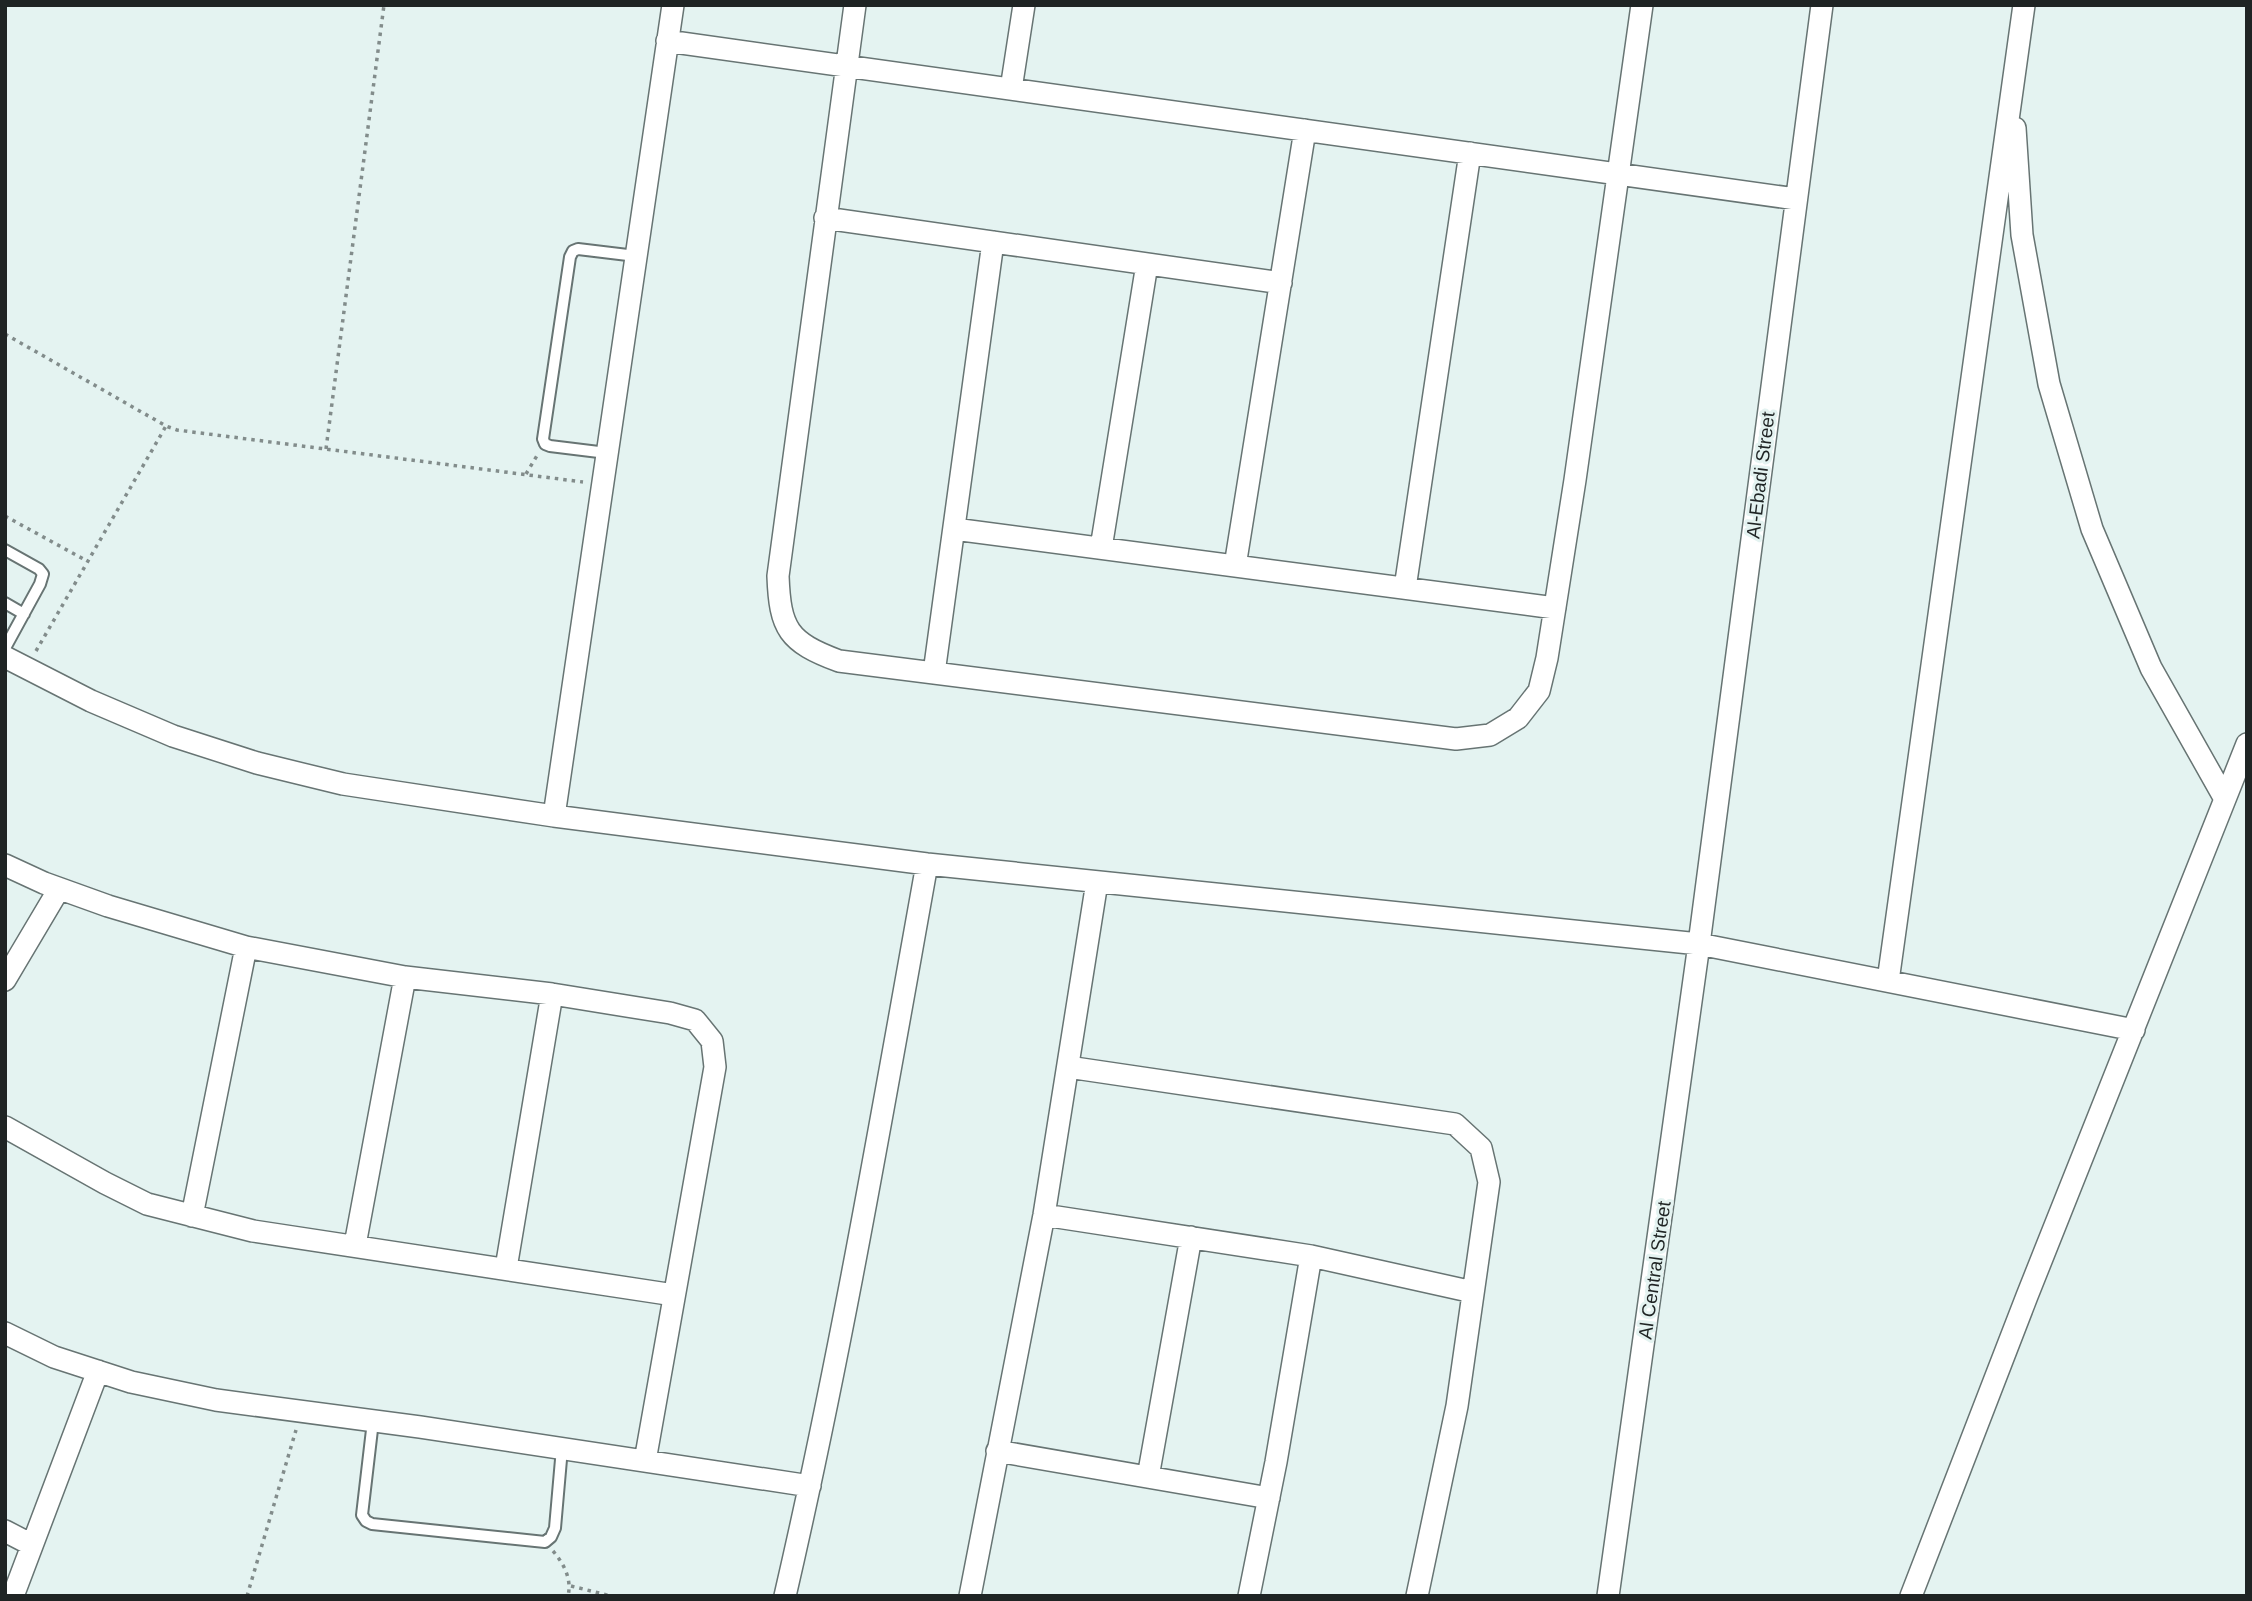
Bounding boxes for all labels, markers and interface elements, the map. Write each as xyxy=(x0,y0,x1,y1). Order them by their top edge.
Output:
street label: Al-Ebadi Street xyxy=(1742,410,1779,540)
street label: Al Central Street xyxy=(1634,1199,1675,1341)

